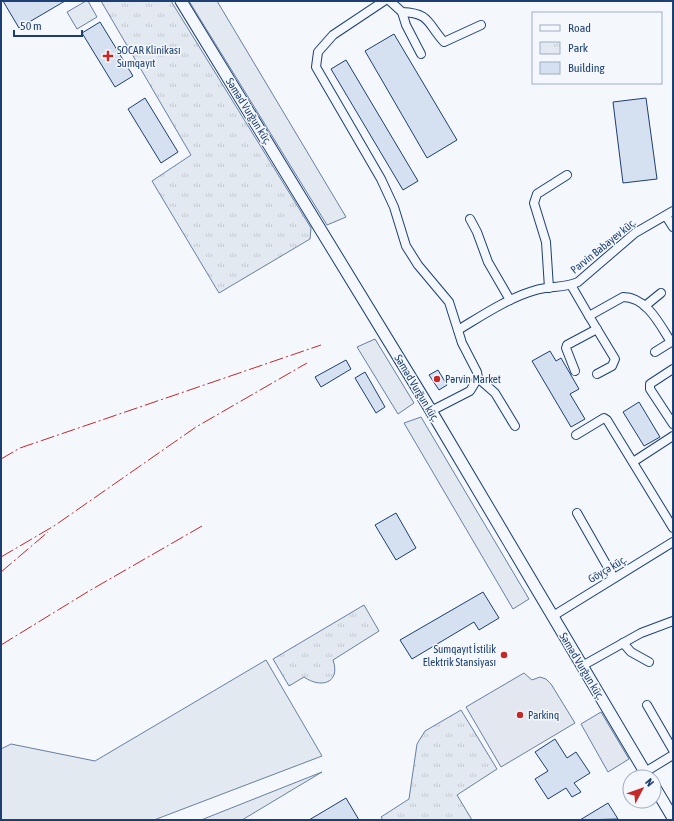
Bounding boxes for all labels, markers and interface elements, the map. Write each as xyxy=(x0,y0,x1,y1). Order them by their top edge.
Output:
scale bar xyxy=(14,12,82,38)
legend xyxy=(532,12,662,84)
text: 50 m xyxy=(20,19,42,33)
text: Road xyxy=(568,21,591,35)
text: Park xyxy=(568,41,589,55)
place label: SOCAR Klinikası Sumqayıt xyxy=(117,44,180,69)
marker: SOCAR Klinikası Sumqayıt xyxy=(102,50,114,62)
text: Building xyxy=(568,61,606,75)
street label: Səməd Vurğun küç. xyxy=(224,76,274,146)
street label: Pərvin Babayev küç. xyxy=(568,216,638,276)
street label: Səməd Vurğun küç. xyxy=(392,352,442,424)
place label: Pərvin Market xyxy=(445,373,501,385)
marker: Pərvin Market xyxy=(432,374,442,384)
street label: Göyçə küç. xyxy=(586,553,628,585)
street label: Səməd Vurğun küç. xyxy=(557,630,607,702)
place label: Sumqayıt İstilik Elektrik Stansiyası xyxy=(423,643,496,668)
marker: Sumqayıt İstilik Elektrik Stansiyası xyxy=(499,650,509,660)
place label: Parkinq xyxy=(528,709,559,721)
marker: Parkinq xyxy=(515,710,525,720)
north arrow xyxy=(622,769,662,809)
text: N xyxy=(643,776,656,789)

